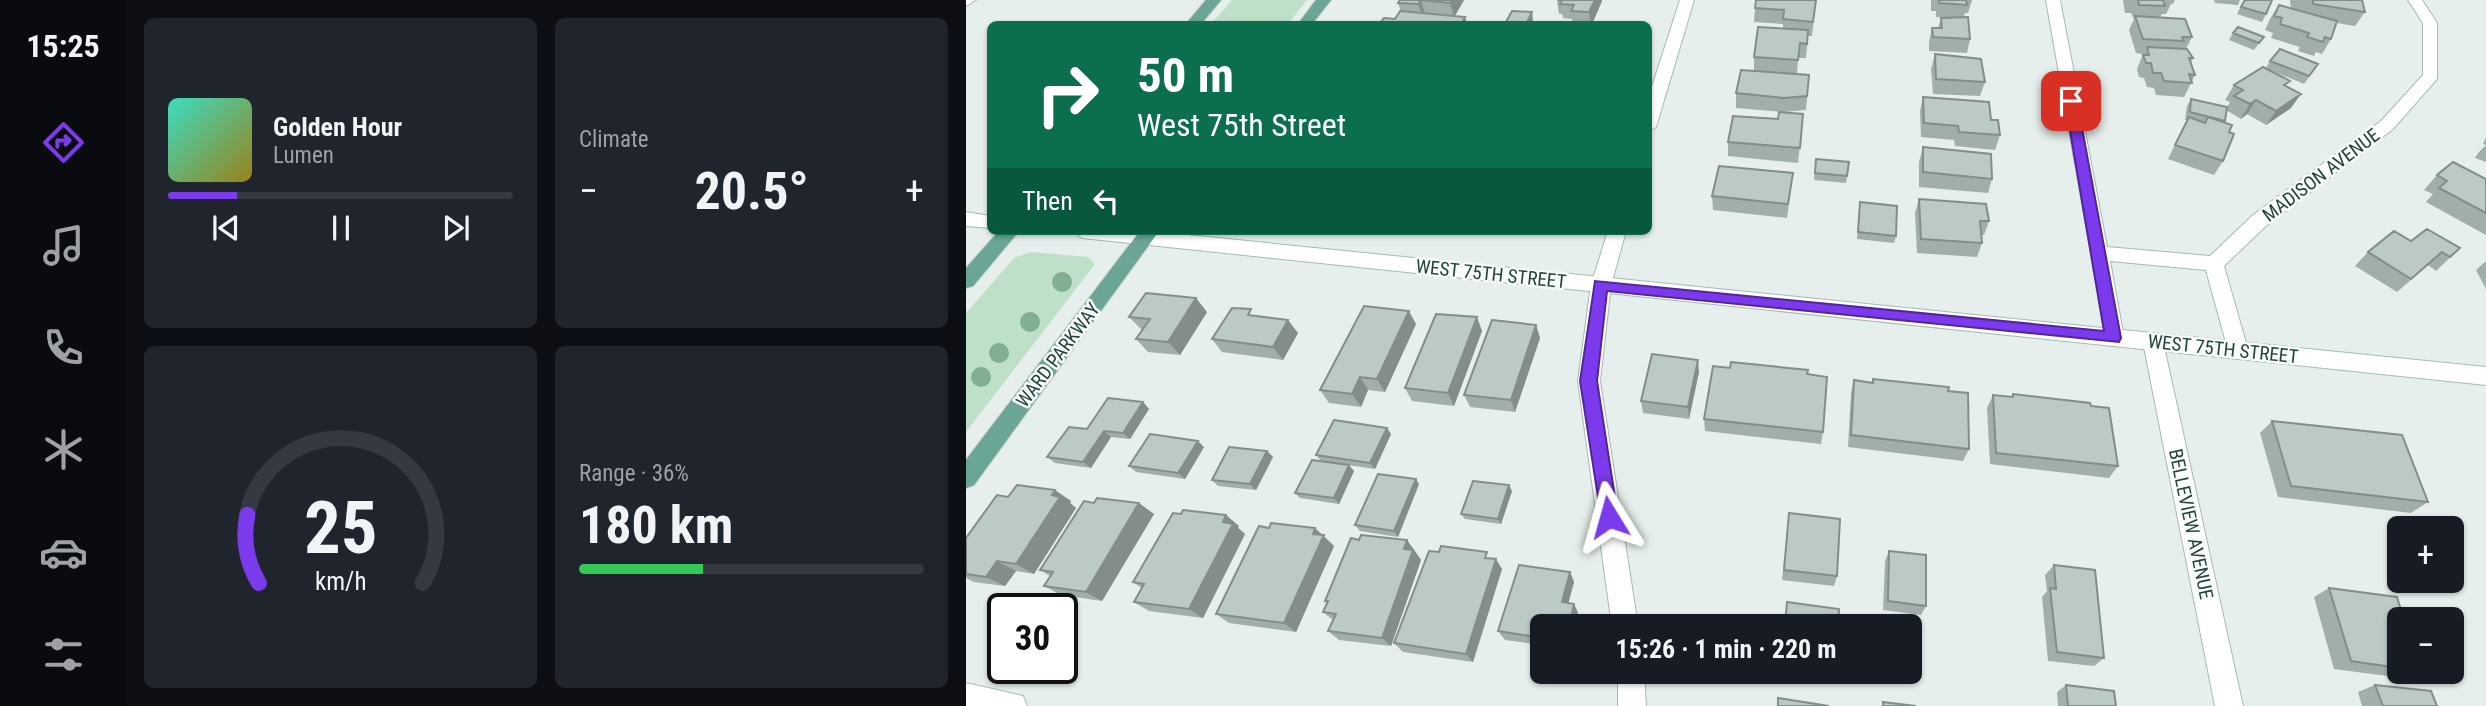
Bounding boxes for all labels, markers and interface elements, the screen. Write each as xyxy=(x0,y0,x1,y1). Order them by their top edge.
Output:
text: 15:25 xyxy=(26,27,100,65)
text: 50 m xyxy=(1137,47,1234,104)
icon: right xyxy=(1022,49,1113,140)
pin xyxy=(2041,71,2101,131)
icon: arrive xyxy=(2052,82,2090,120)
text: West 75th Street xyxy=(1137,106,1346,144)
text: Golden Hour xyxy=(273,112,402,142)
icon: directions xyxy=(39,118,88,167)
street label: MADISON AVENUE xyxy=(2258,124,2384,226)
text: Climate xyxy=(579,126,649,153)
text: Lumen xyxy=(273,142,334,169)
text: 20.5° xyxy=(694,161,809,222)
text: − xyxy=(579,169,598,213)
text: + xyxy=(905,169,924,213)
icon: left xyxy=(1087,182,1125,220)
text: Then xyxy=(1022,186,1073,216)
icon: previous xyxy=(207,209,245,247)
icon: pause xyxy=(322,209,360,247)
icon: next xyxy=(437,209,475,247)
icon: music xyxy=(39,221,88,270)
street label: WEST 75TH STREET xyxy=(1415,255,1568,293)
street label: WARD PARKWAY xyxy=(1011,298,1105,412)
icon: phone xyxy=(39,323,88,372)
street label: WEST 75TH STREET xyxy=(2147,330,2300,368)
icon: climate xyxy=(39,425,88,474)
street label: BELLEVIEW AVENUE xyxy=(2164,447,2218,601)
text: Range · 36% xyxy=(579,460,689,487)
position arrow xyxy=(1572,480,1646,554)
text: 25 xyxy=(304,485,377,571)
text: 180 km xyxy=(579,495,733,556)
map controls xyxy=(2387,516,2464,684)
button: + xyxy=(2387,516,2464,593)
icon: car xyxy=(39,528,88,577)
text: km/h xyxy=(315,567,366,596)
speed limit sign: 30 xyxy=(987,593,1078,684)
button: − xyxy=(2387,607,2464,684)
icon: filters xyxy=(39,630,88,679)
text: 15:26 · 1 min · 220 m xyxy=(1616,634,1836,664)

